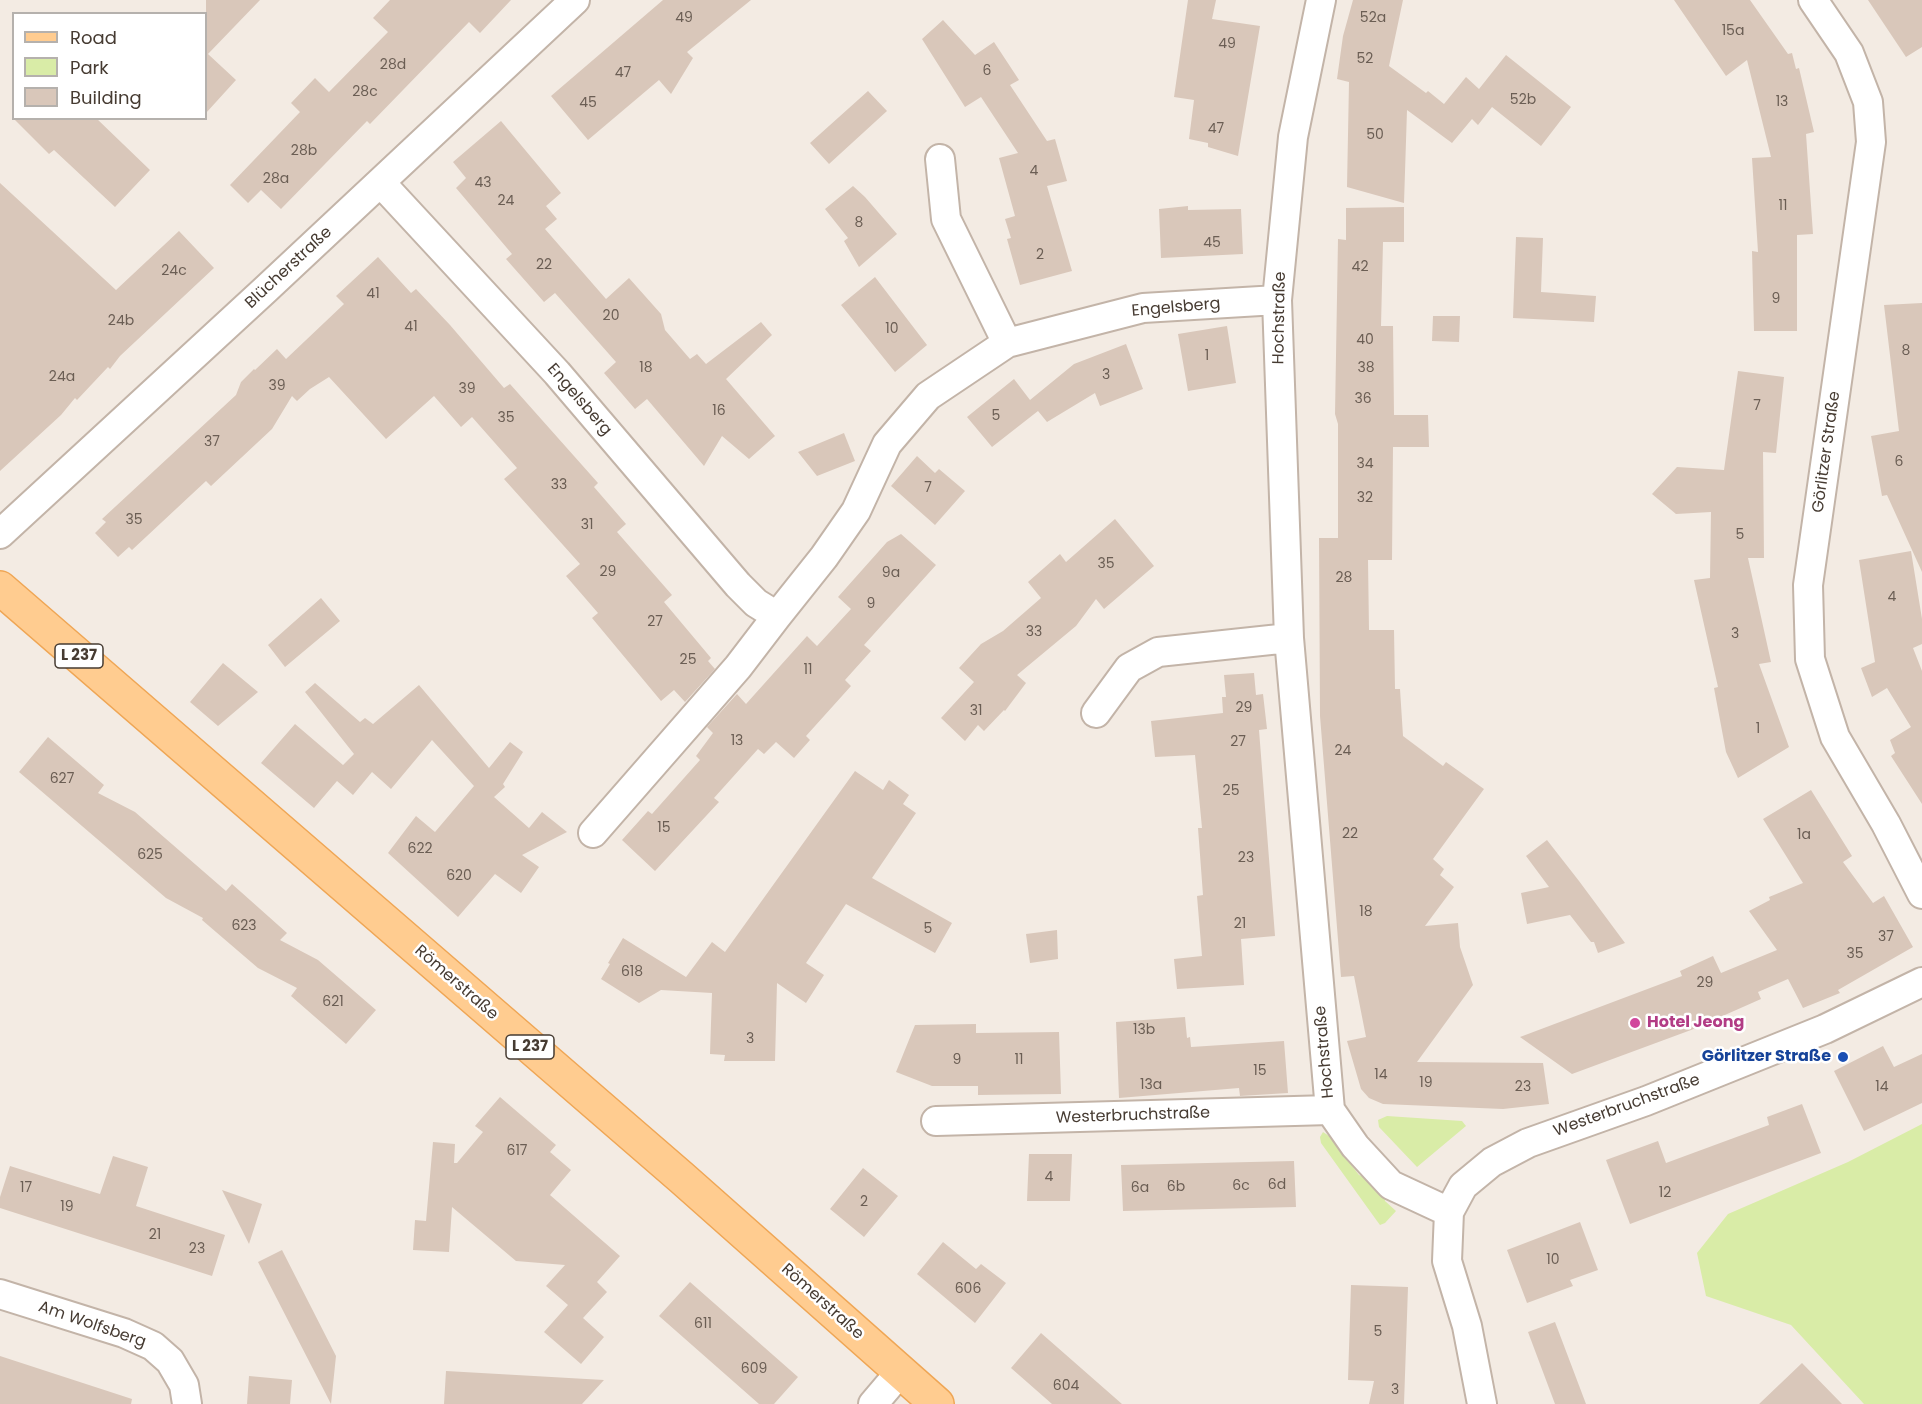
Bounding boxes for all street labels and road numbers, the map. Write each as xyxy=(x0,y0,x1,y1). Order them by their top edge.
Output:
street label: Blücherstraße xyxy=(242,223,336,313)
street label: Hochstraße xyxy=(1270,271,1290,365)
street label: Engelsberg xyxy=(1131,295,1221,321)
street label: Engelsberg xyxy=(543,360,615,440)
street label: Görlitzer Straße xyxy=(1809,390,1845,514)
road number: L 237 xyxy=(55,644,103,668)
street label: Römerstraße xyxy=(410,942,502,1024)
street label: Hochstraße xyxy=(1311,1005,1339,1099)
road number: L 237 xyxy=(506,1035,554,1059)
street label: Westerbruchstraße xyxy=(1551,1071,1703,1141)
street label: Westerbruchstraße xyxy=(1056,1104,1210,1128)
street label: Römerstraße xyxy=(777,1260,867,1344)
street label: Am Wolfsberg xyxy=(36,1298,148,1352)

